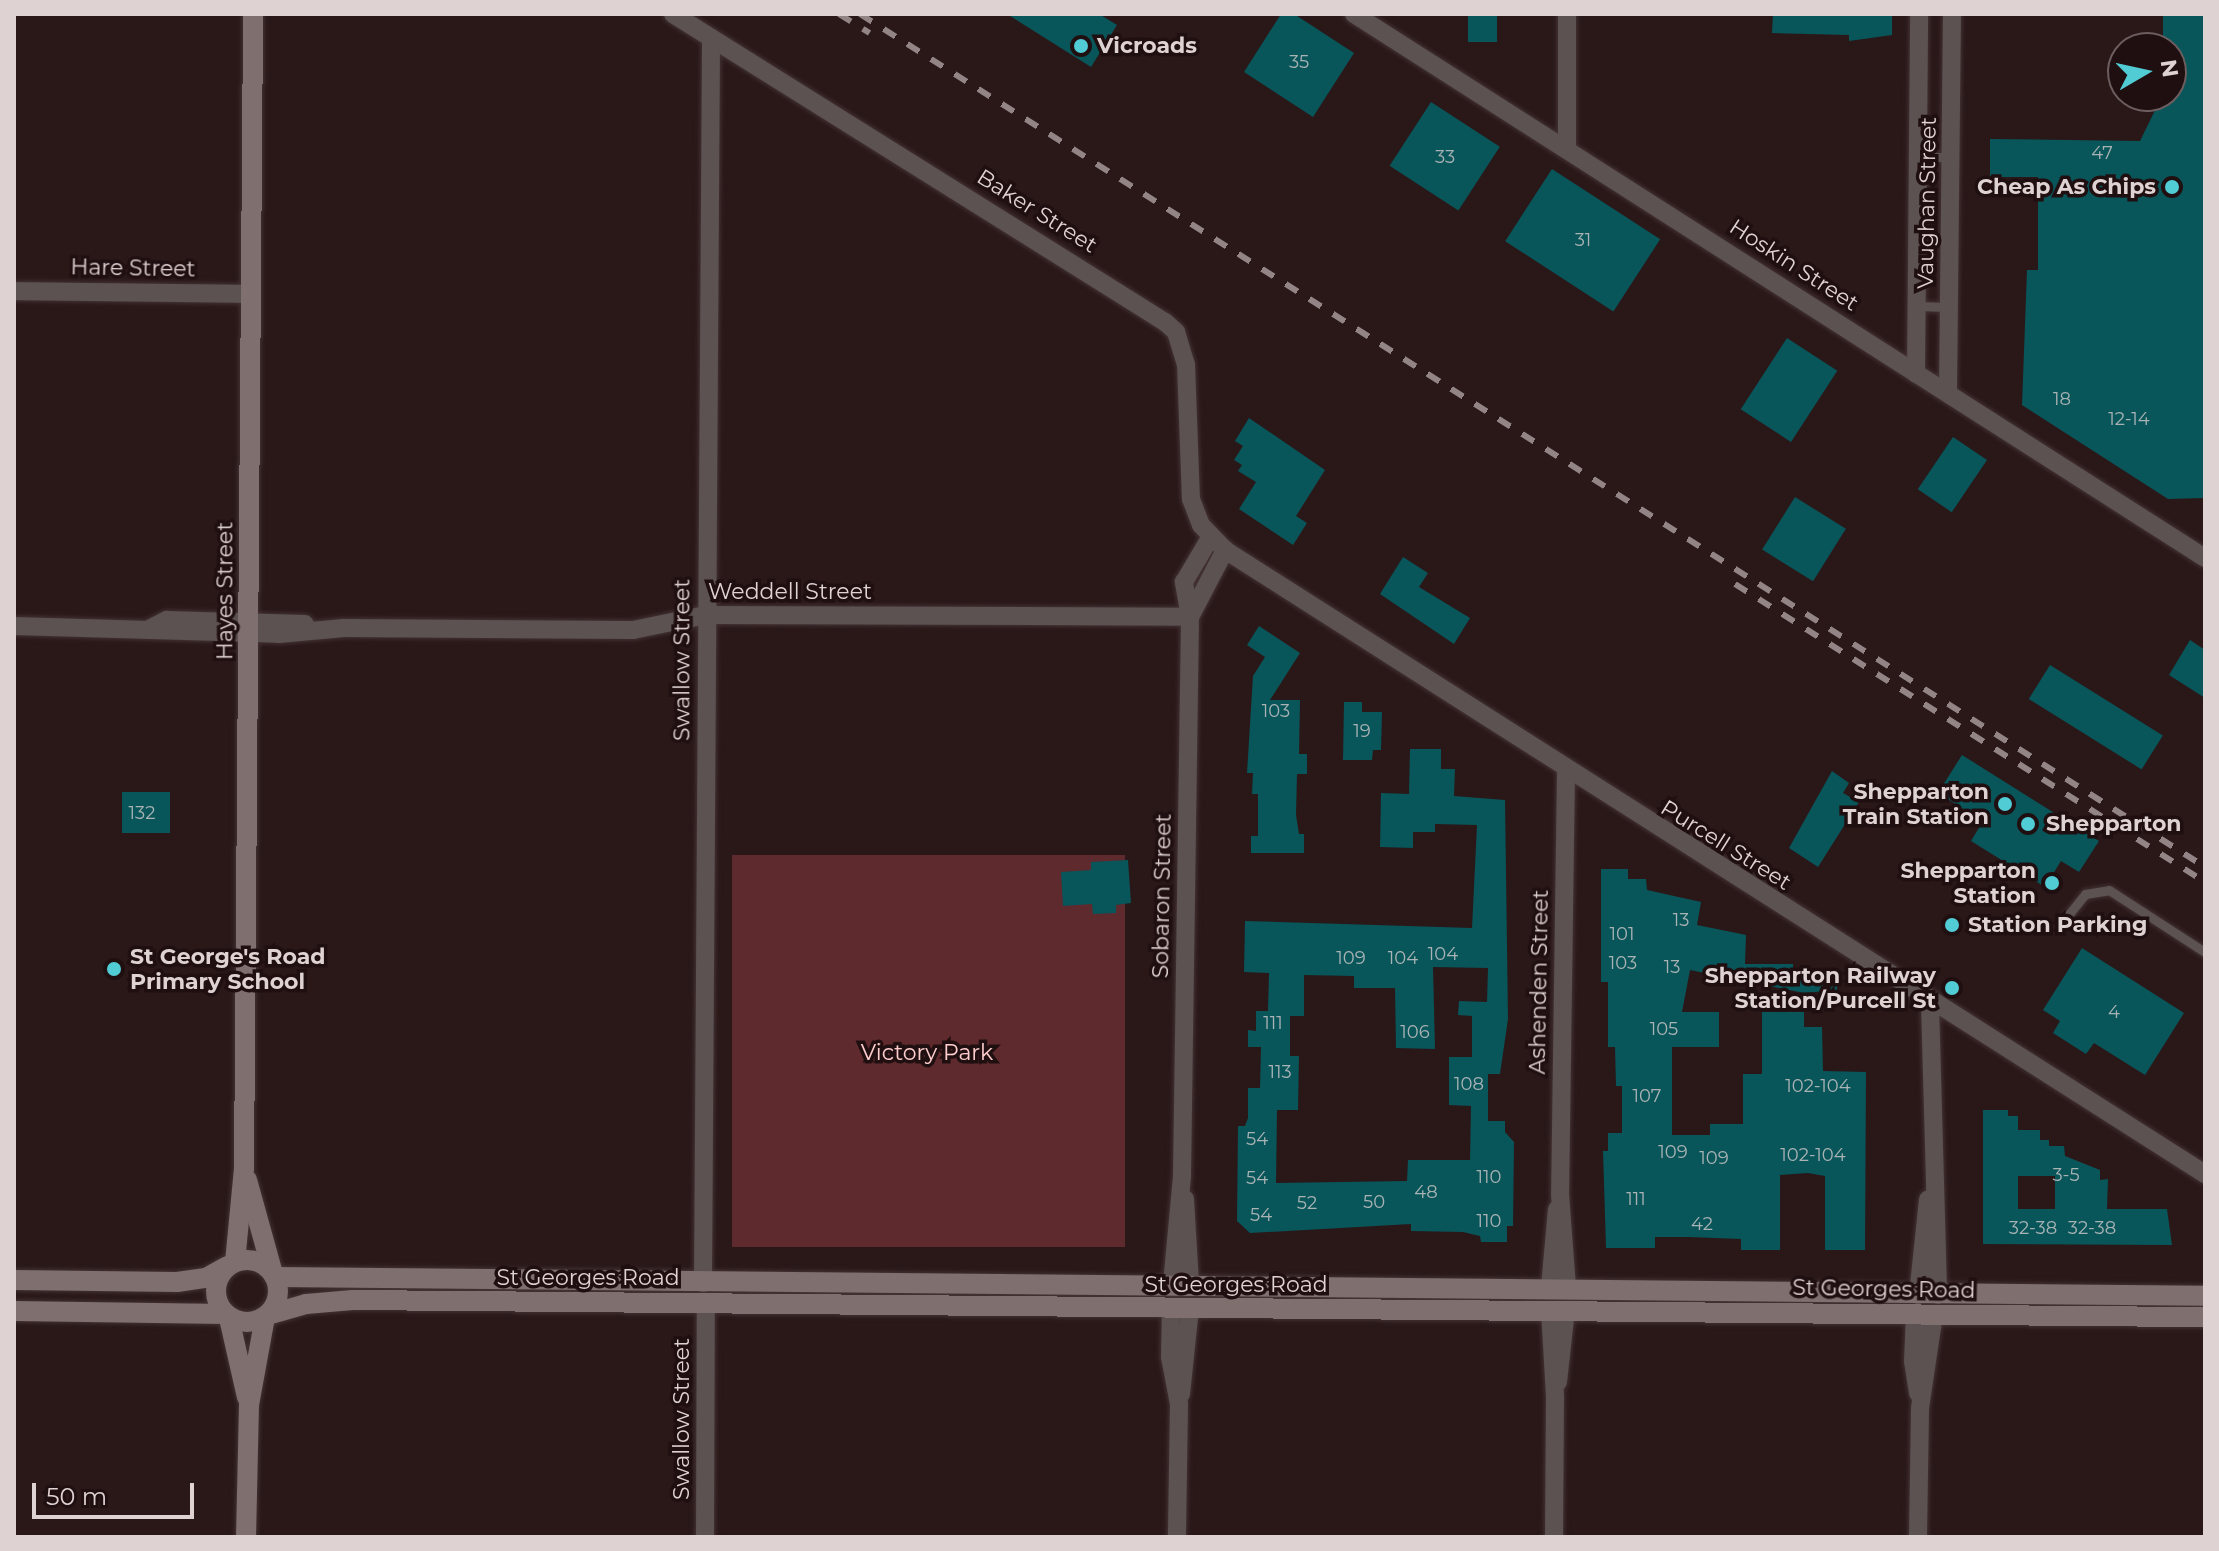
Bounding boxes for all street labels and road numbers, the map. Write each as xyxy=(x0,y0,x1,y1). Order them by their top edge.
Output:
street label: Vaughan Street xyxy=(1912,117,1942,289)
street label: Baker Street xyxy=(972,164,1102,258)
street label: Hoskin Street xyxy=(1724,213,1864,317)
street label: Hare Street xyxy=(70,254,196,282)
street label: Hayes Street xyxy=(212,522,238,660)
street label: Swallow Street xyxy=(669,579,695,741)
street label: Weddell Street xyxy=(708,579,872,605)
street label: Purcell Street xyxy=(1656,794,1796,896)
street label: Sobaron Street xyxy=(1147,813,1177,979)
street label: Ashenden Street xyxy=(1524,889,1554,1075)
street label: St Georges Road xyxy=(496,1265,680,1291)
street label: St Georges Road xyxy=(1144,1272,1328,1298)
street label: St Georges Road xyxy=(1792,1274,1976,1304)
street label: Swallow Street xyxy=(669,1338,695,1500)

